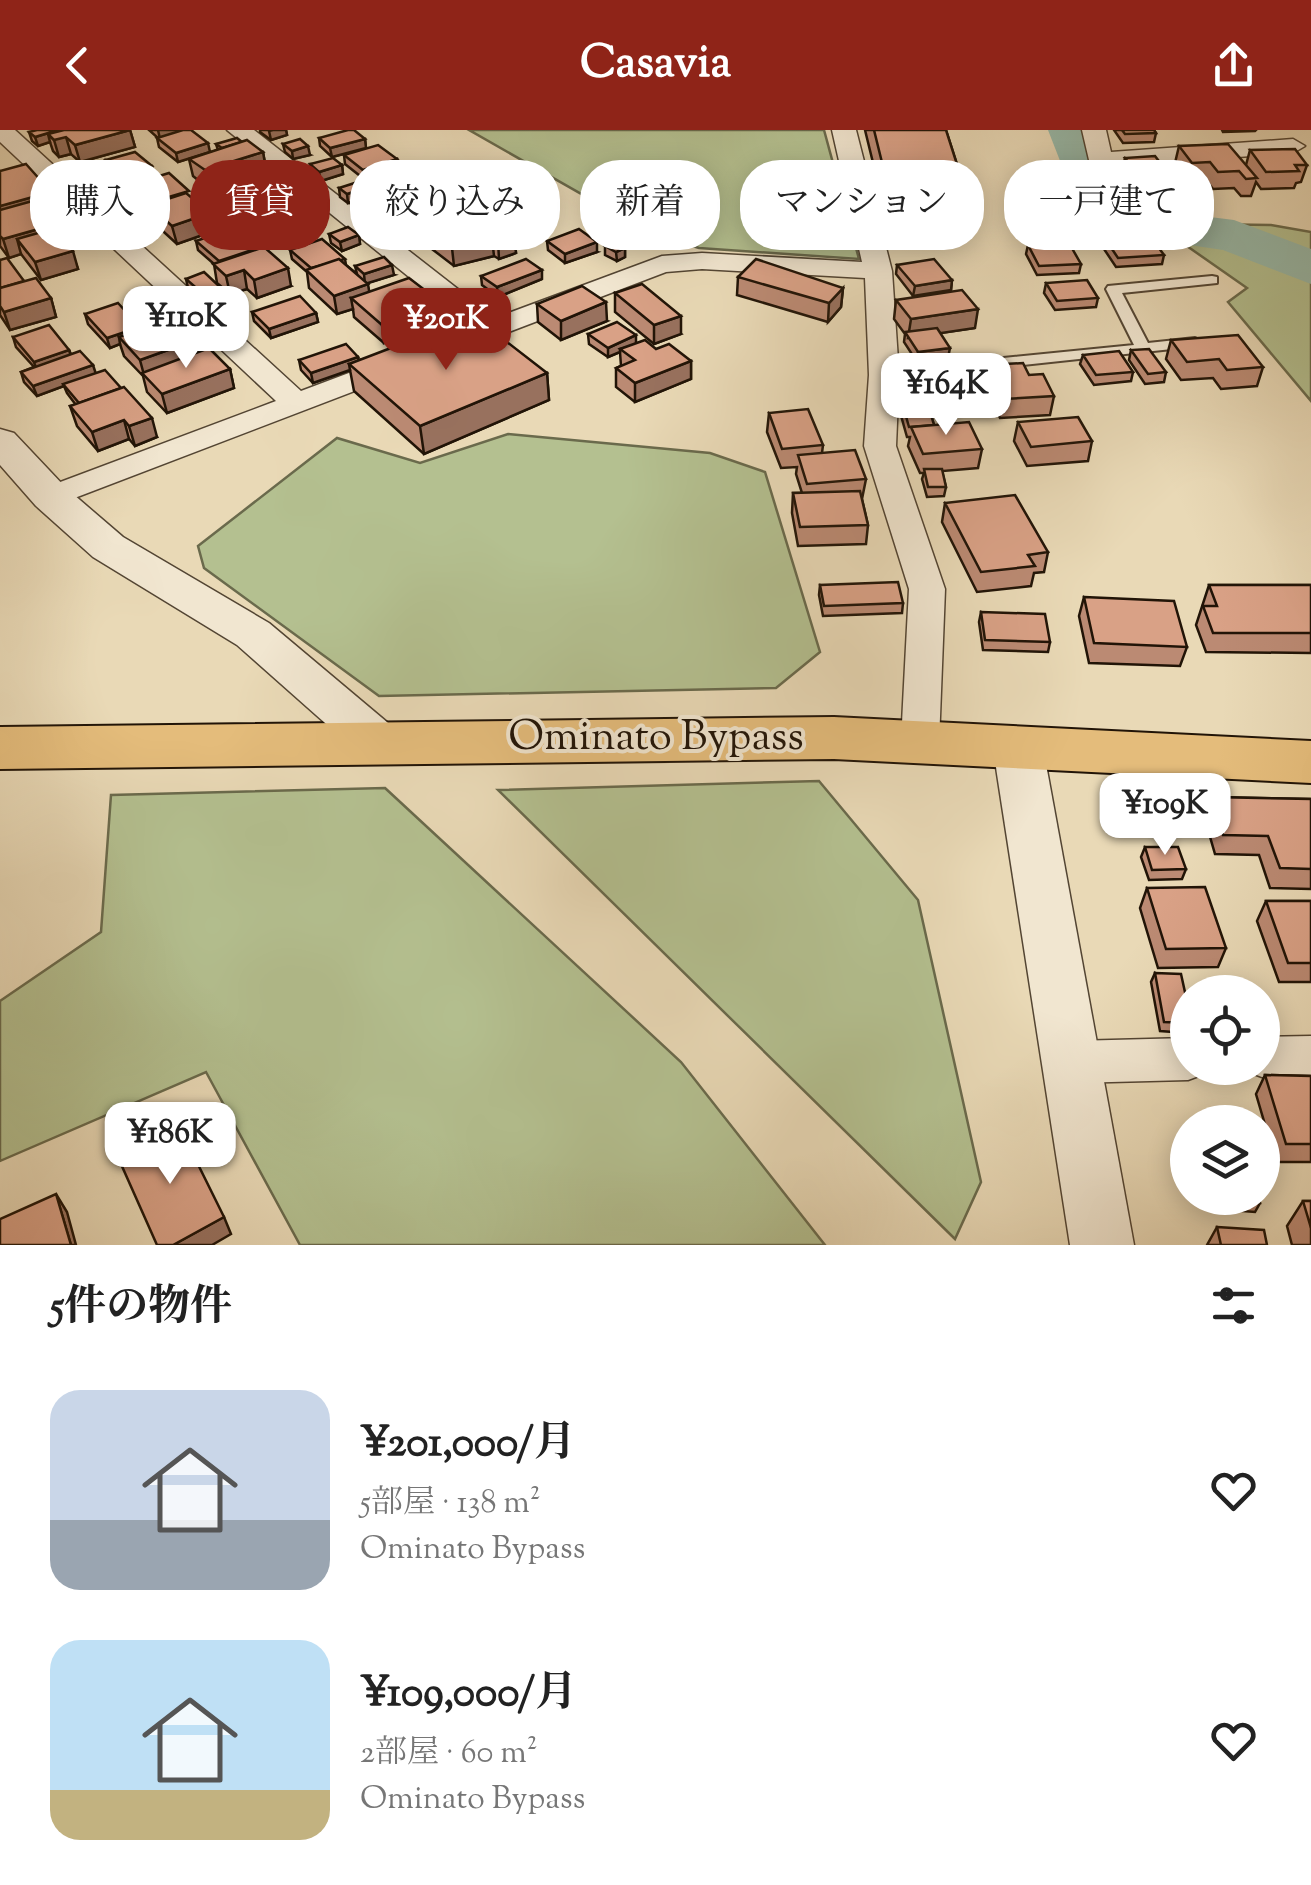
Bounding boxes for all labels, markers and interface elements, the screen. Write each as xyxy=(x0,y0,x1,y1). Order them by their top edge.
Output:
text: Casavia xyxy=(580,33,731,98)
icon: back xyxy=(50,38,105,93)
icon: share xyxy=(1206,38,1261,93)
chip: 購入 xyxy=(30,160,170,250)
chip: 賃貸 xyxy=(190,160,330,250)
chip: 絞り込み xyxy=(350,160,560,250)
chip: 新着 xyxy=(580,160,720,250)
chip: マンション xyxy=(740,160,984,250)
chip: 一戸建て xyxy=(1004,160,1214,250)
pin: ¥110K xyxy=(116,286,256,371)
pin: ¥201K xyxy=(376,288,516,373)
text: ¥110K xyxy=(145,295,227,341)
text: ¥201K xyxy=(403,297,489,343)
pin: ¥164K xyxy=(876,353,1016,438)
text: ¥164K xyxy=(903,362,989,408)
street label: Ominato Bypass xyxy=(508,709,804,769)
pin: ¥109K xyxy=(1095,773,1235,858)
text: ¥109K xyxy=(1122,782,1208,828)
map controls xyxy=(1170,975,1280,1215)
button: locate xyxy=(1170,975,1280,1085)
pin: ¥186K xyxy=(100,1102,240,1187)
button: layers xyxy=(1170,1105,1280,1215)
text: ¥186K xyxy=(127,1111,213,1157)
icon: filters xyxy=(1206,1278,1261,1333)
text: 5件の物件 xyxy=(50,1279,232,1339)
text: ¥201,000/月 xyxy=(360,1415,576,1475)
icon: home xyxy=(130,1430,250,1550)
icon: heart xyxy=(1206,1463,1261,1518)
text: 5部屋 · 138 m² xyxy=(360,1481,541,1527)
text: Ominato Bypass xyxy=(360,1527,585,1573)
text: ¥109,000/月 xyxy=(360,1665,577,1725)
icon: home xyxy=(130,1680,250,1800)
icon: heart xyxy=(1206,1713,1261,1768)
text: 2部屋 · 60 m² xyxy=(360,1731,538,1777)
text: Ominato Bypass xyxy=(360,1777,585,1823)

